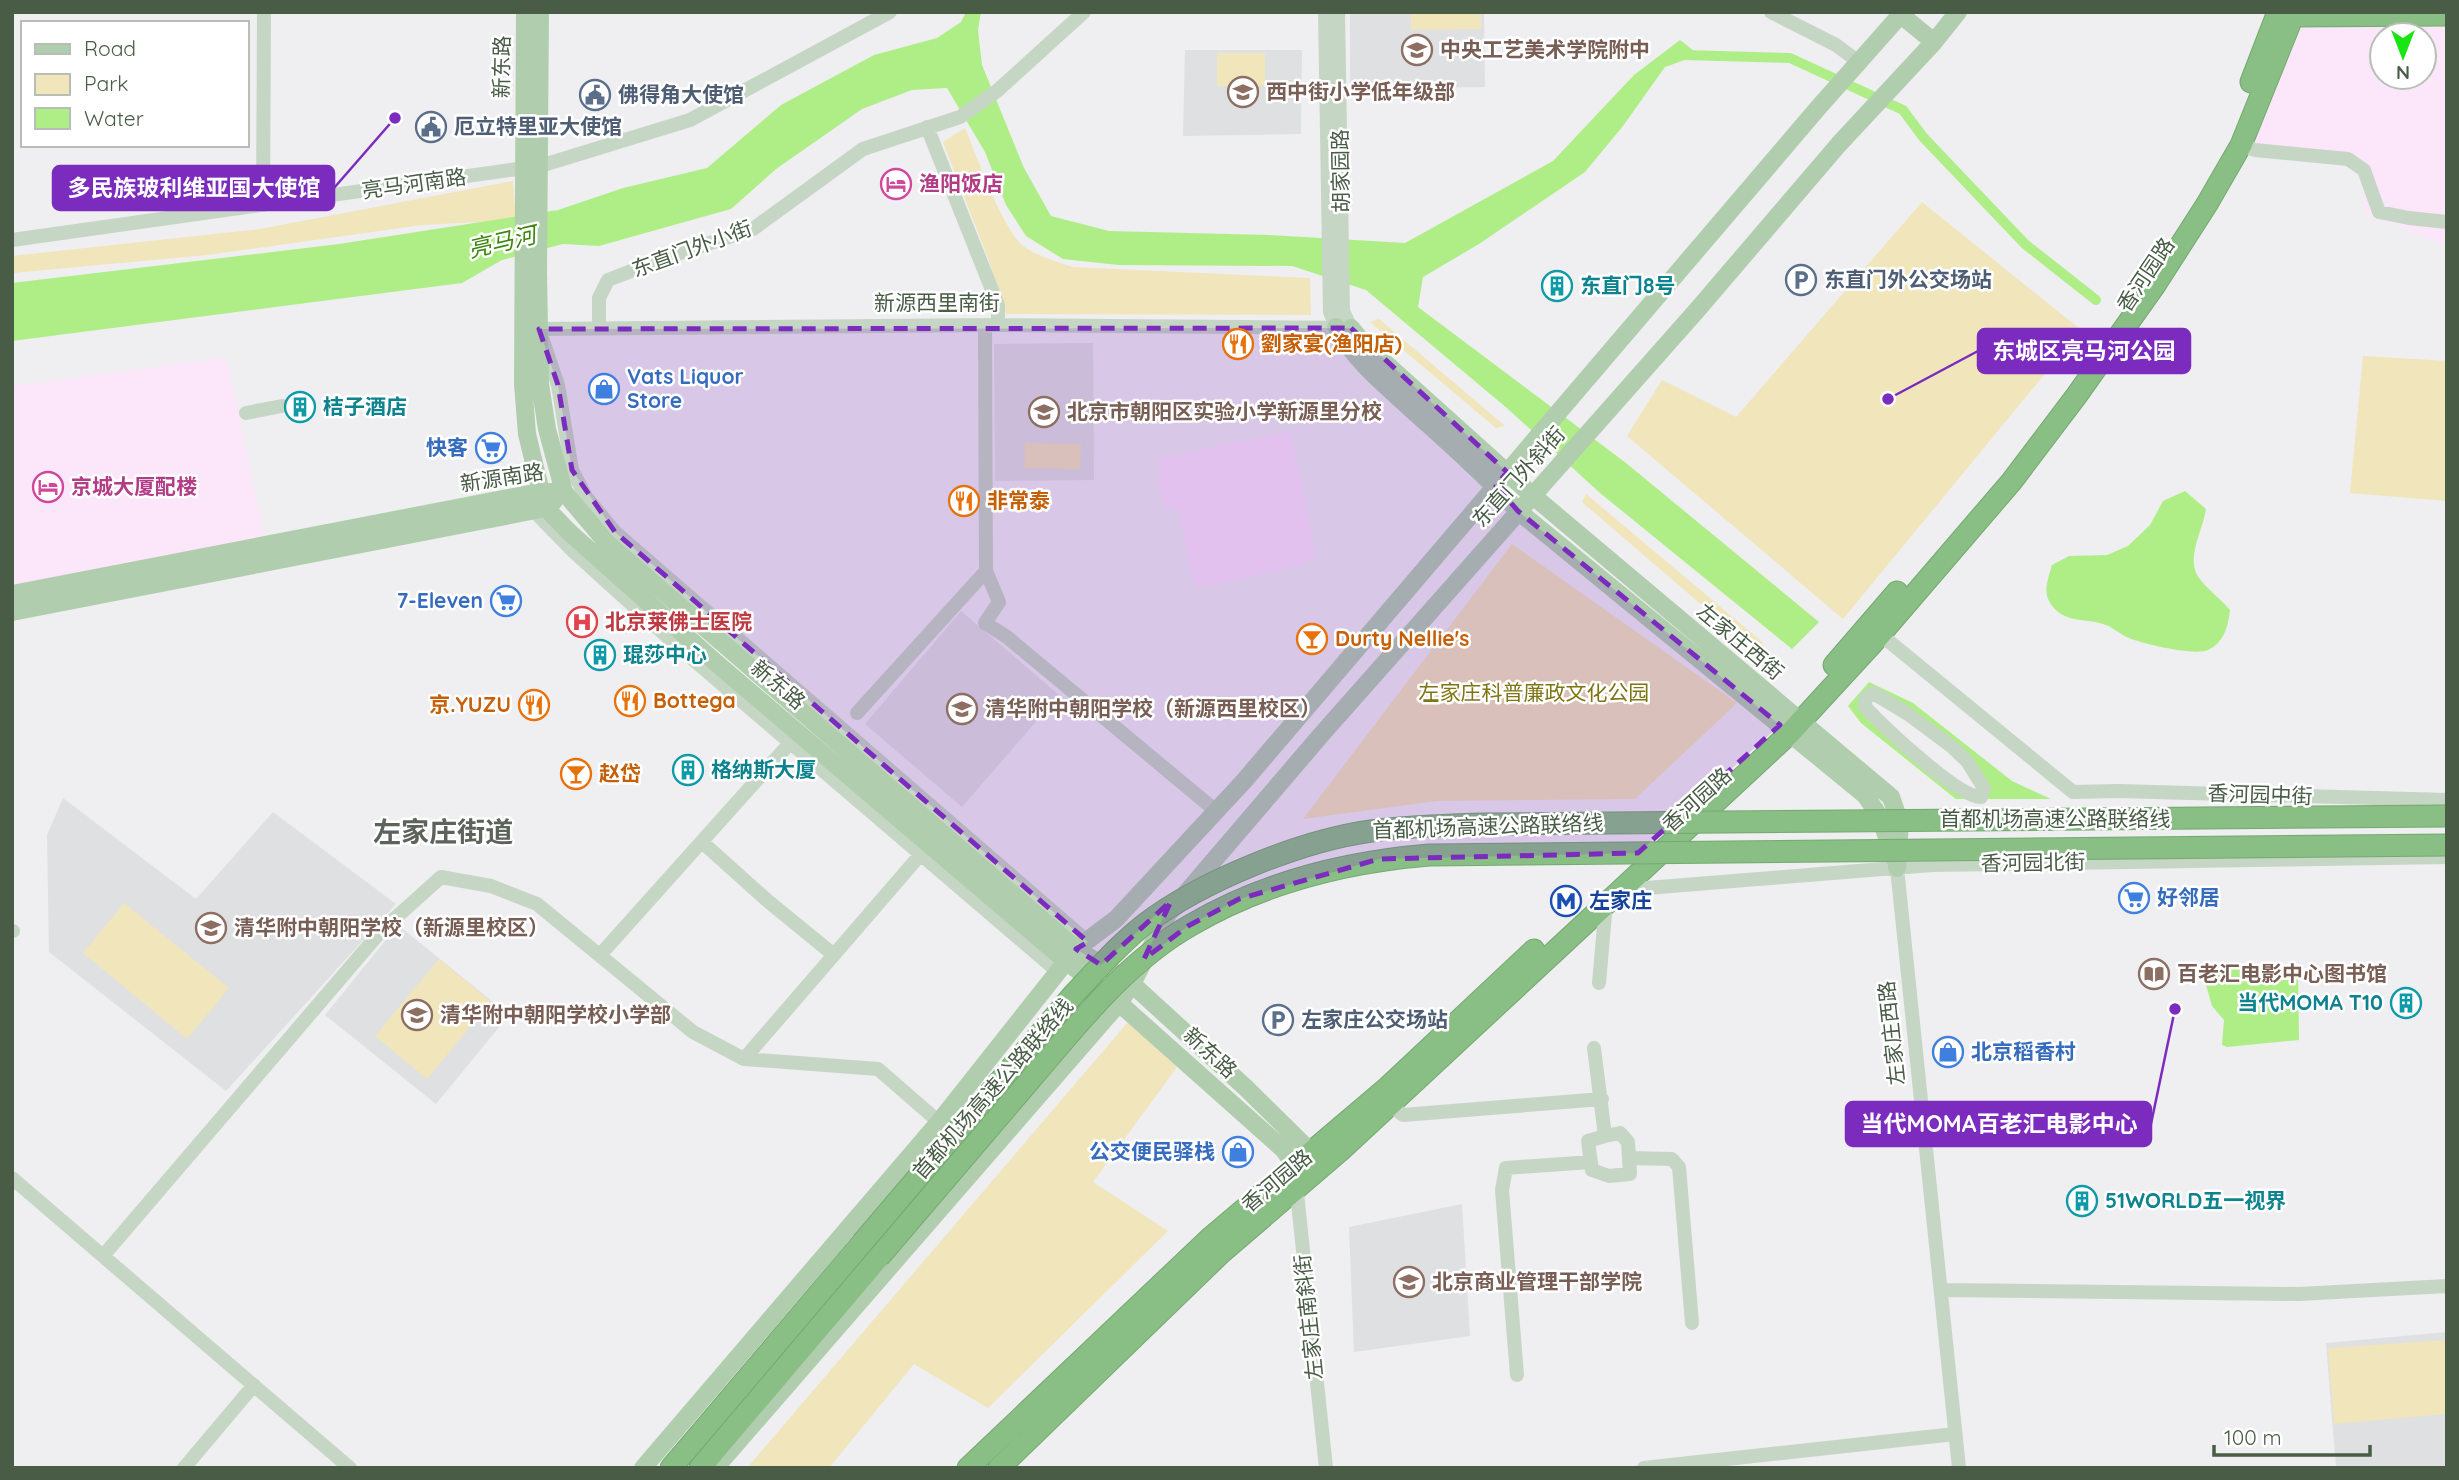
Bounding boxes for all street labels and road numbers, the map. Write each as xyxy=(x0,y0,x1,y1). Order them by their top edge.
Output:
street label: 新东路 xyxy=(487,35,515,99)
street label: 胡家园路 xyxy=(1326,129,1354,213)
street label: 亮马河南路 xyxy=(360,163,468,203)
street label: 东直门外小街 xyxy=(628,214,755,282)
street label: 香河园路 xyxy=(2111,232,2179,317)
street label: 新源西里南街 xyxy=(874,289,1000,315)
street label: 东直门外斜街 xyxy=(1466,421,1570,532)
street label: 新源南路 xyxy=(458,458,545,496)
street label: 左家庄西街 xyxy=(1692,598,1789,685)
street label: 新东路 xyxy=(746,654,811,714)
street label: 香河园路 xyxy=(1656,761,1736,837)
street label: 香河园中街 xyxy=(2207,779,2313,809)
street label: 首都机场高速公路联络线 xyxy=(1940,805,2171,831)
street label: 首都机场高速公路联络线 xyxy=(1372,809,1604,843)
street label: 香河园北街 xyxy=(1980,848,2086,876)
street label: 左家庄西路 xyxy=(1873,980,1909,1087)
street label: 首都机场高速公路联络线 xyxy=(907,993,1078,1184)
street label: 新东路 xyxy=(1179,1022,1243,1083)
street label: 香河园路 xyxy=(1236,1143,1317,1217)
street label: 左家庄南斜街 xyxy=(1288,1253,1328,1381)

